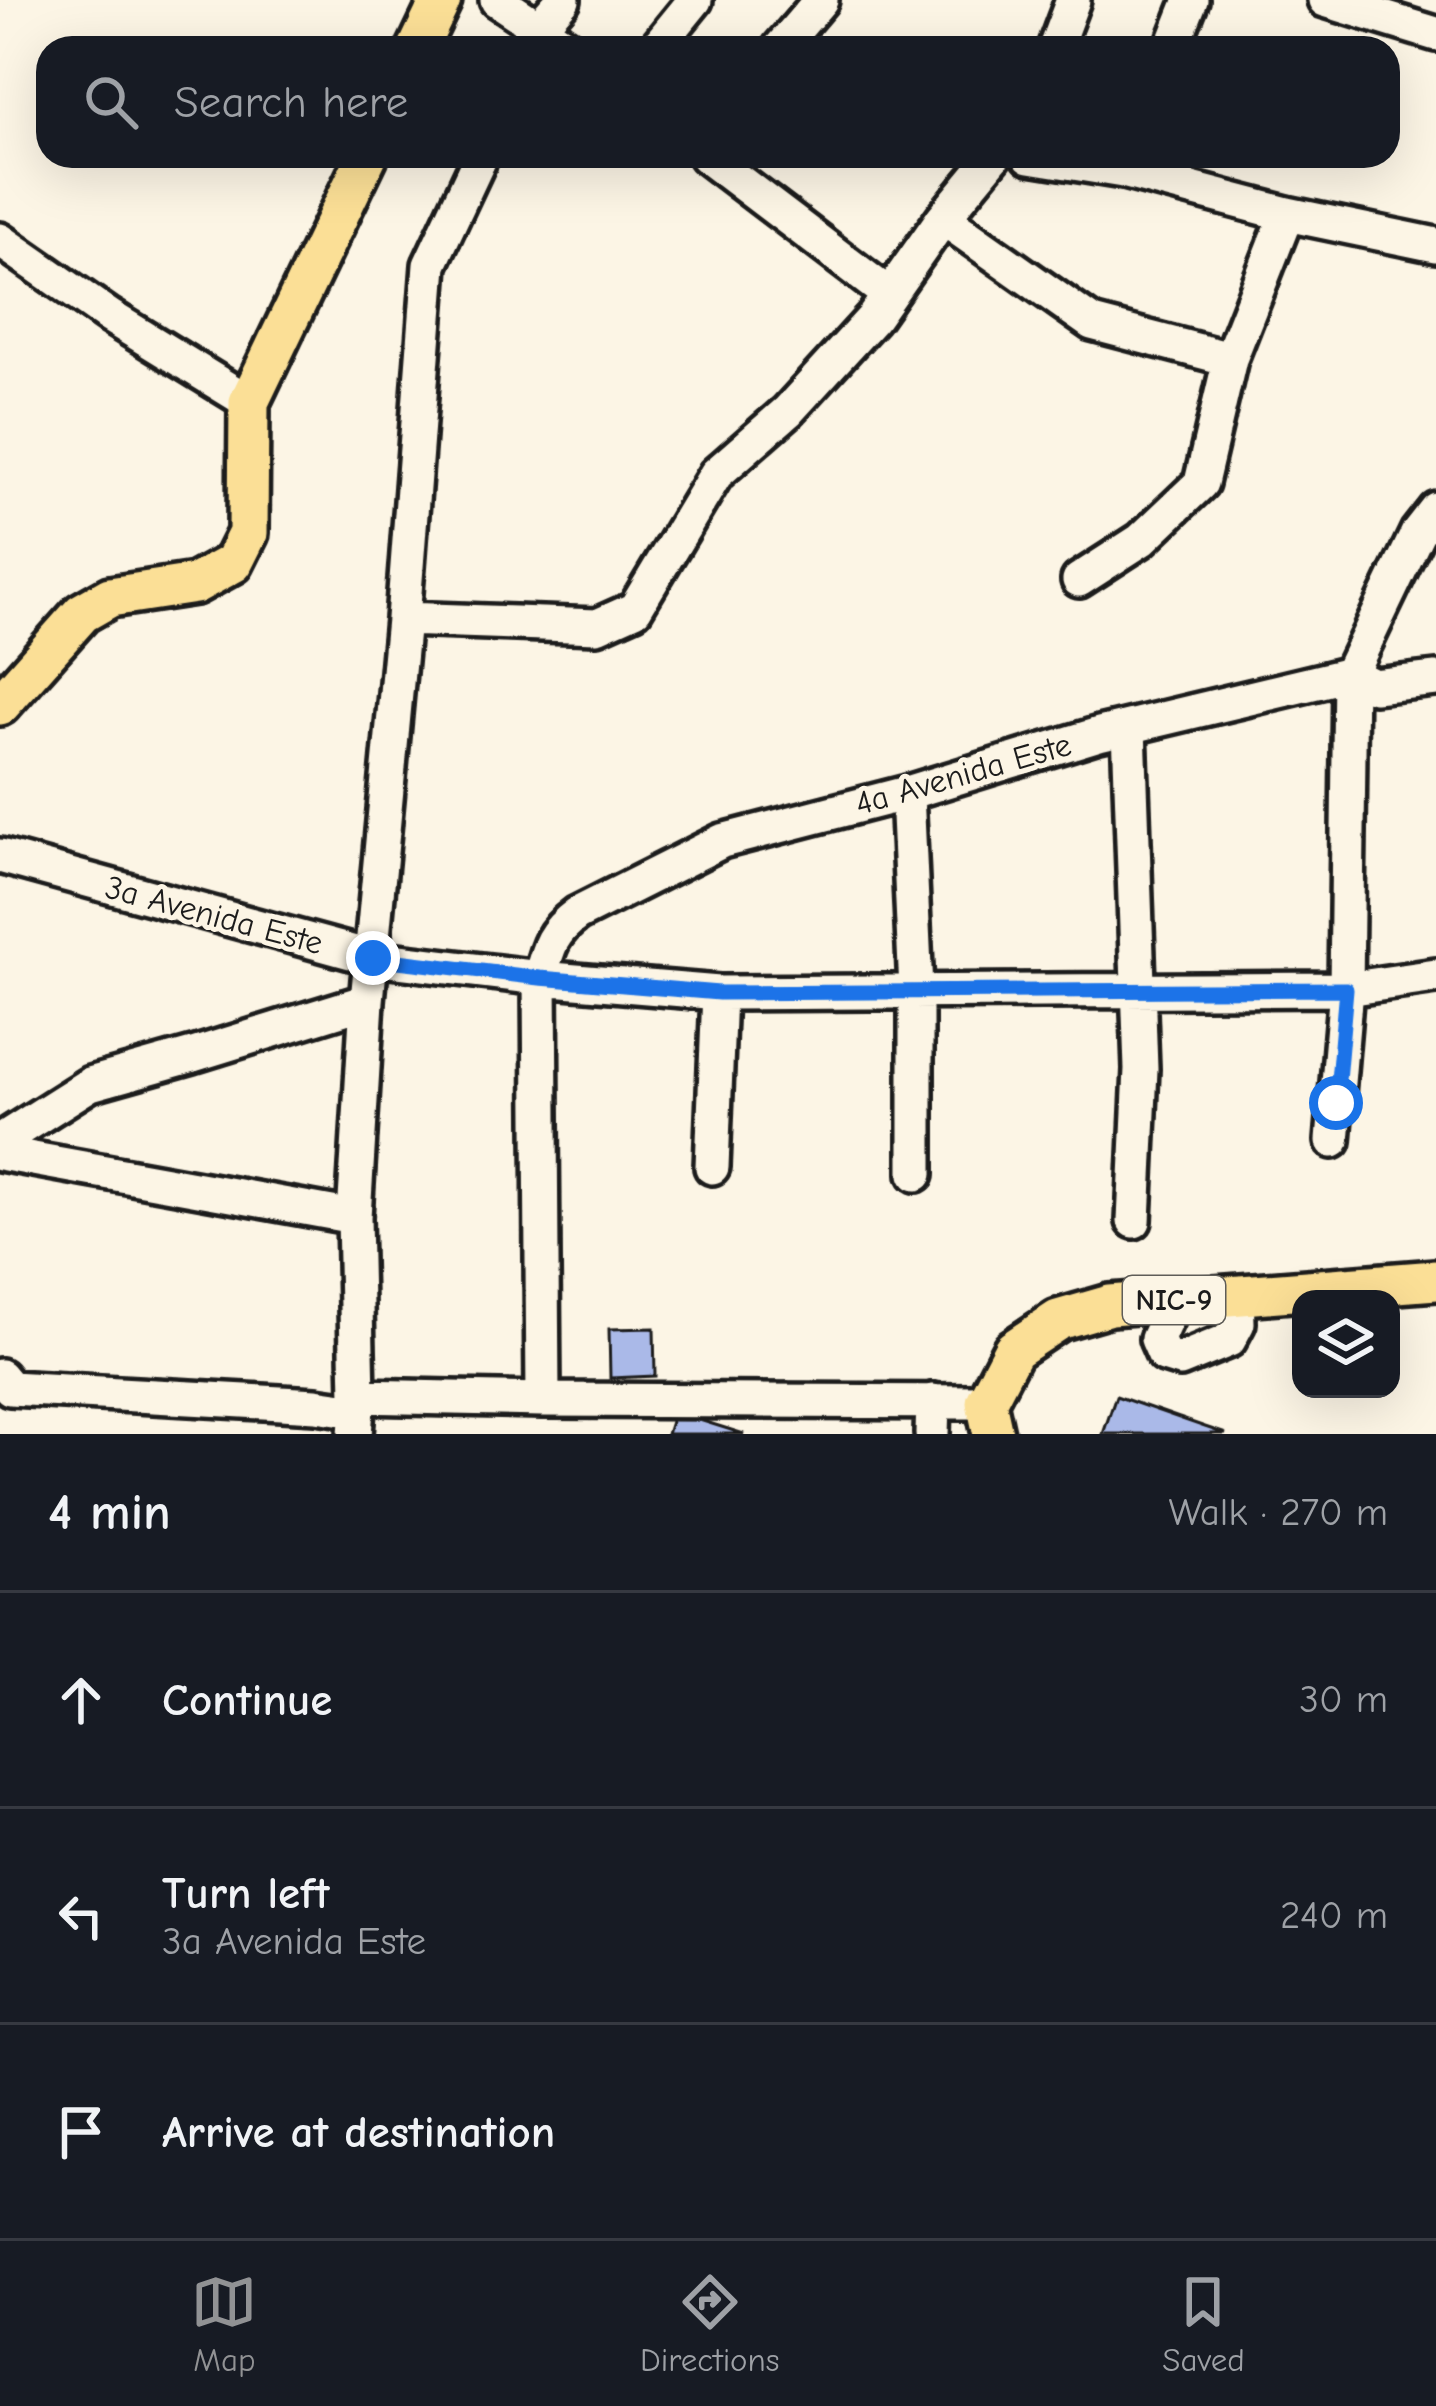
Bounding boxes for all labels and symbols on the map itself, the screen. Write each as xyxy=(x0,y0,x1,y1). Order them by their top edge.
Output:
street label: 4a Avenida Este xyxy=(851,725,1075,823)
street label: 3a Avenida Este xyxy=(101,868,327,962)
route end xyxy=(346,931,400,985)
route start xyxy=(1309,1076,1363,1130)
road number: NIC-9 xyxy=(1123,1276,1225,1324)

